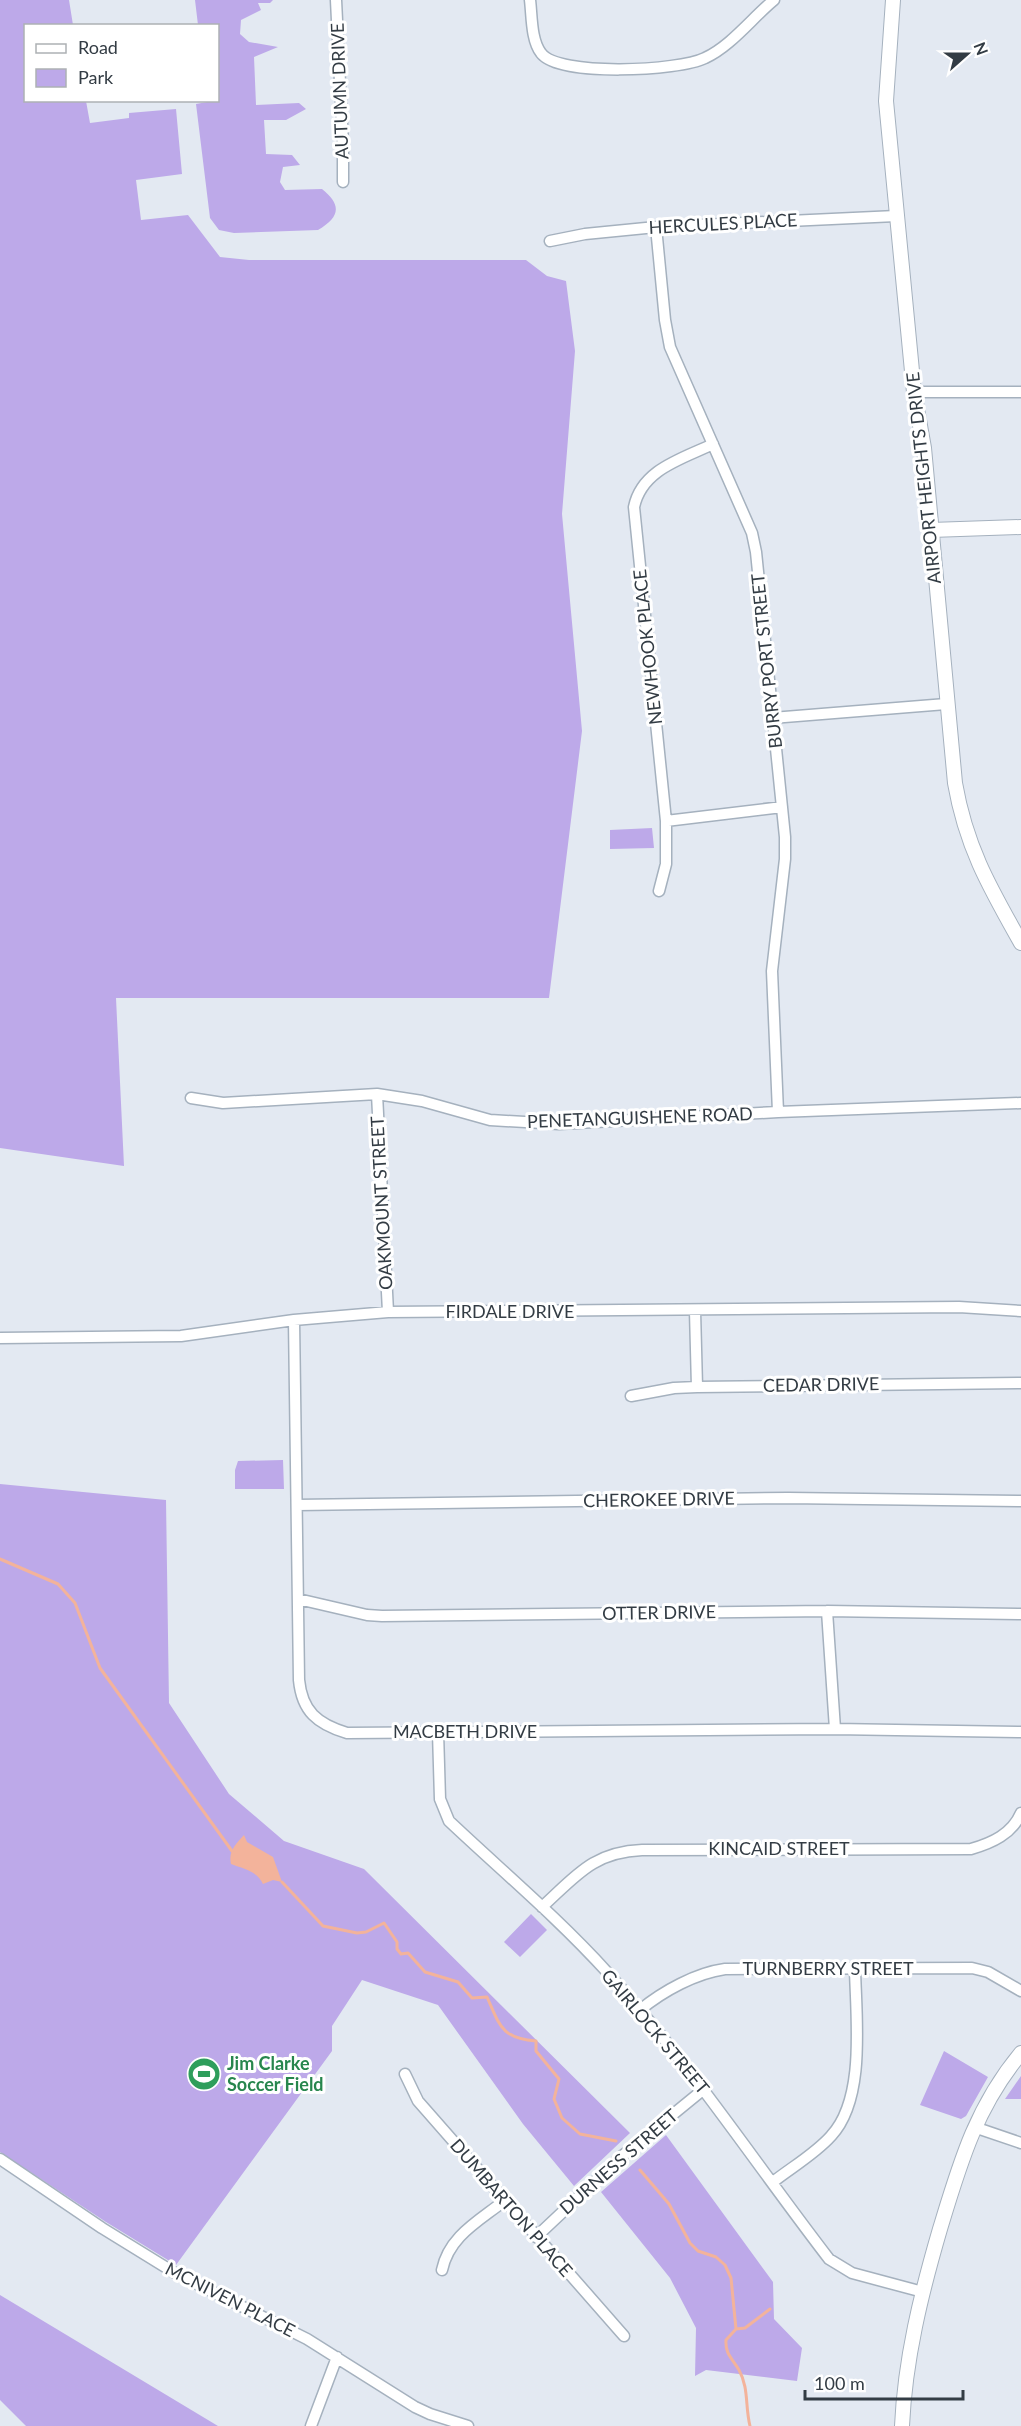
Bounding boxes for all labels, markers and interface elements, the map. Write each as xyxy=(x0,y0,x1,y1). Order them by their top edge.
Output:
street label: AUTUMN DRIVE xyxy=(326,22,352,160)
legend xyxy=(24,24,219,102)
north arrow xyxy=(937,24,997,84)
text: Road xyxy=(78,36,118,58)
text: N xyxy=(970,39,993,58)
text: Park xyxy=(78,66,114,88)
street label: HERCULES PLACE xyxy=(648,208,798,238)
street label: AIRPORT HEIGHTS DRIVE xyxy=(901,371,945,585)
street label: NEWHOOK PLACE xyxy=(628,568,666,726)
street label: BURRY PORT STREET xyxy=(746,572,786,750)
street label: PENETANGUISHENE ROAD xyxy=(527,1102,753,1132)
street label: OAKMOUNT STREET xyxy=(365,1115,397,1291)
street label: FIRDALE DRIVE xyxy=(446,1300,574,1322)
street label: CEDAR DRIVE xyxy=(763,1372,879,1396)
street label: CHEROKEE DRIVE xyxy=(583,1487,735,1511)
street label: OTTER DRIVE xyxy=(602,1600,716,1624)
street label: MACBETH DRIVE xyxy=(393,1720,537,1742)
street label: KINCAID STREET xyxy=(708,1837,850,1859)
street label: TURNBERRY STREET xyxy=(742,1957,914,1979)
street label: GAIRLOCK STREET xyxy=(597,1964,715,2099)
place label: Jim Clarke Soccer Field xyxy=(227,2052,324,2095)
sports icon: Jim Clarke Soccer Field xyxy=(186,2056,222,2092)
street label: DURNESS STREET xyxy=(555,2104,682,2219)
street label: DUMBARTON PLACE xyxy=(446,2134,578,2281)
street label: MCNIVEN PLACE xyxy=(162,2257,299,2341)
scale bar xyxy=(805,2363,962,2401)
text: 100 m xyxy=(814,2372,865,2394)

